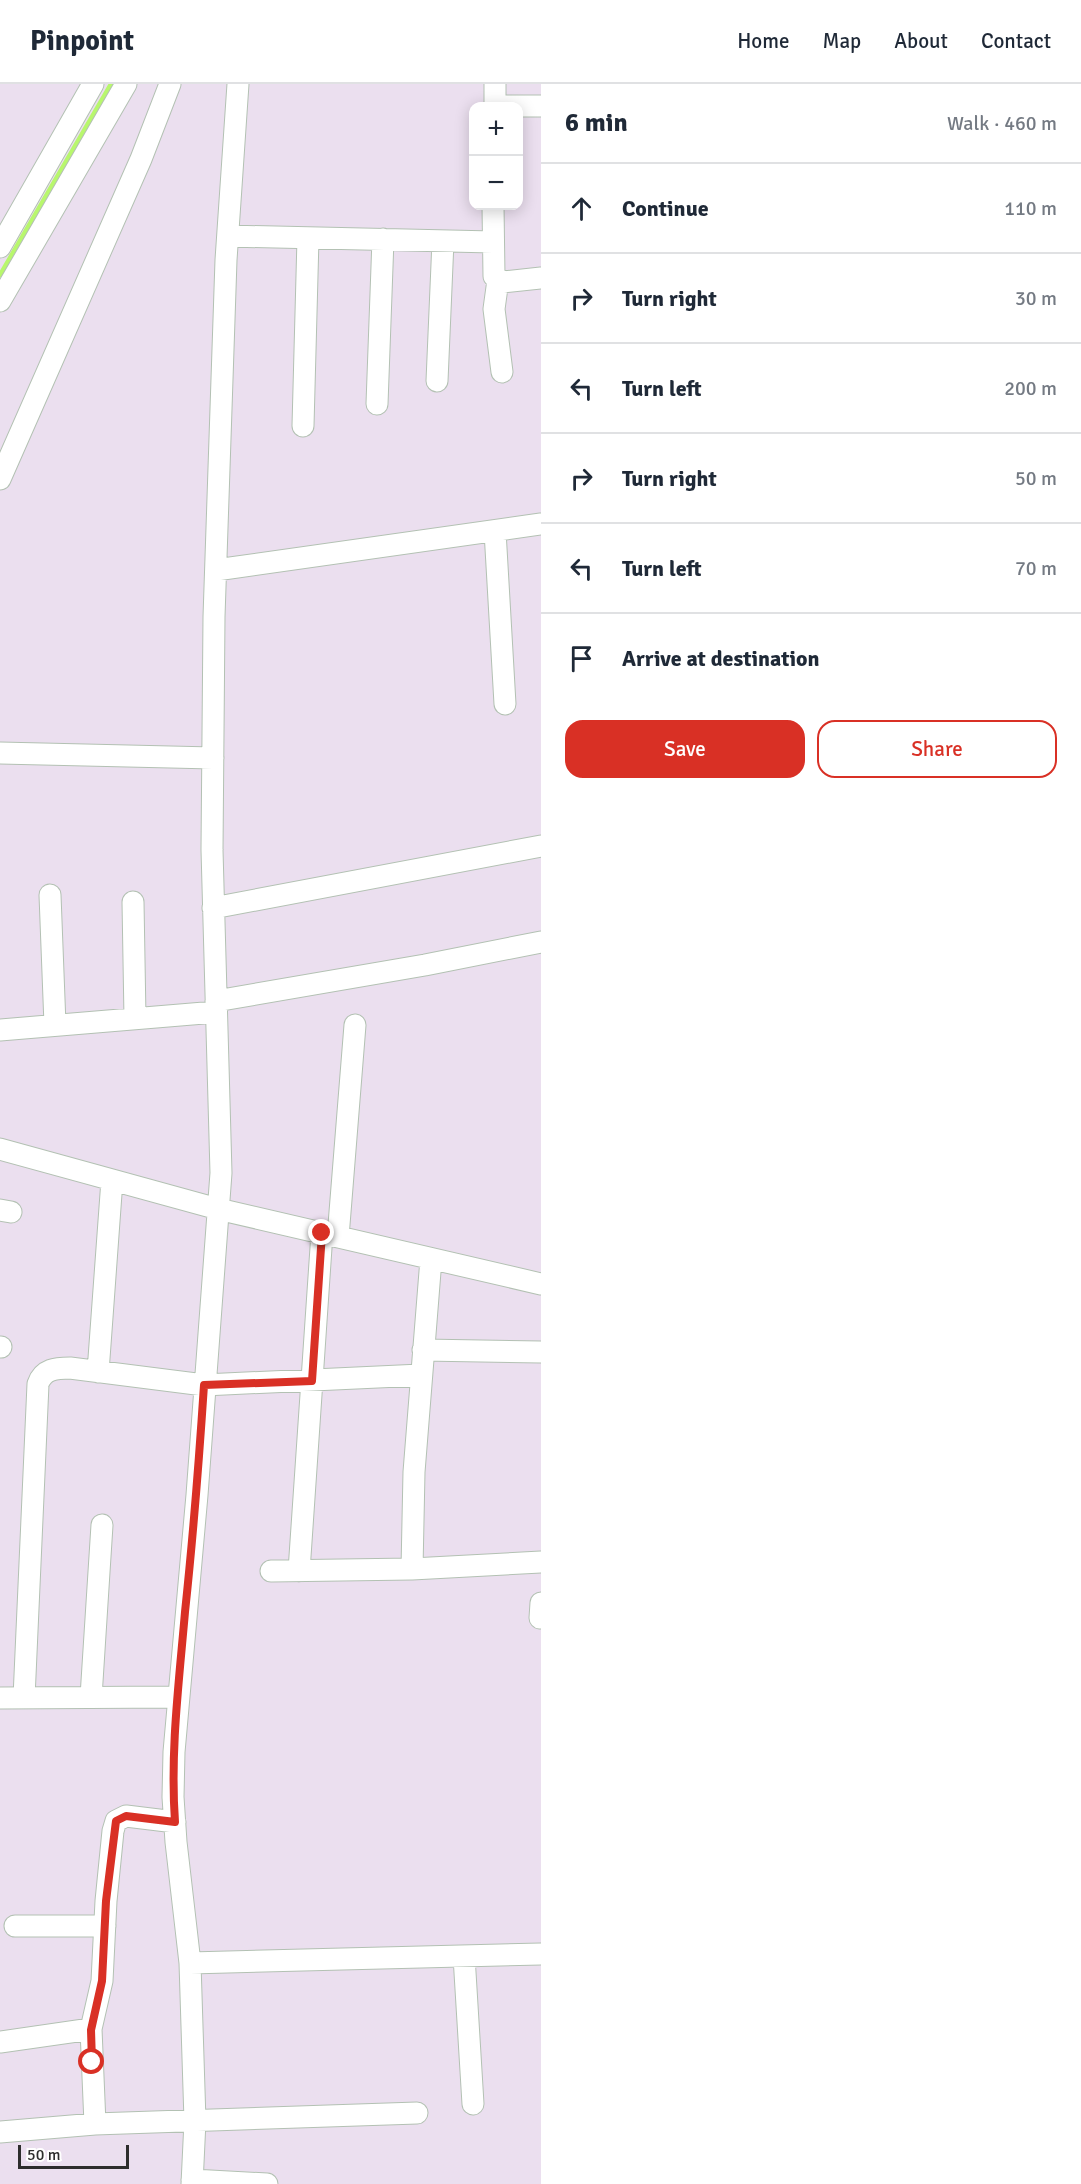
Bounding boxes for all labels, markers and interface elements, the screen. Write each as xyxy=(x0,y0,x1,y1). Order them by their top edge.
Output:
text: Pinpoint xyxy=(30,24,134,58)
text: Home xyxy=(737,28,790,54)
text: Map xyxy=(823,28,861,54)
text: About xyxy=(894,28,948,54)
text: Contact xyxy=(981,28,1051,54)
map controls xyxy=(469,102,523,210)
button: + xyxy=(469,102,523,156)
text: 6 min xyxy=(565,107,628,139)
text: Walk · 460 m xyxy=(947,111,1057,136)
button: − xyxy=(469,156,523,210)
icon: ahead xyxy=(565,192,598,225)
text: Continue xyxy=(622,195,709,222)
text: 110 m xyxy=(1004,196,1057,221)
icon: right xyxy=(565,282,598,315)
text: Turn right xyxy=(622,285,717,312)
text: 30 m xyxy=(1015,286,1057,311)
icon: left xyxy=(565,372,598,405)
text: Turn left xyxy=(622,375,702,402)
text: 200 m xyxy=(1004,376,1057,401)
icon: right xyxy=(565,462,598,495)
text: Turn right xyxy=(622,465,717,492)
text: 50 m xyxy=(1015,466,1057,491)
icon: left xyxy=(565,552,598,585)
text: Turn left xyxy=(622,555,702,582)
text: 70 m xyxy=(1015,556,1057,581)
icon: arrive xyxy=(565,642,598,675)
text: Arrive at destination xyxy=(622,645,819,672)
button: Save xyxy=(565,720,805,778)
button: Share xyxy=(817,720,1057,778)
route end xyxy=(308,1219,334,1245)
route start xyxy=(78,2048,104,2074)
scale bar xyxy=(18,2142,129,2170)
text: 50 m xyxy=(27,2145,61,2165)

